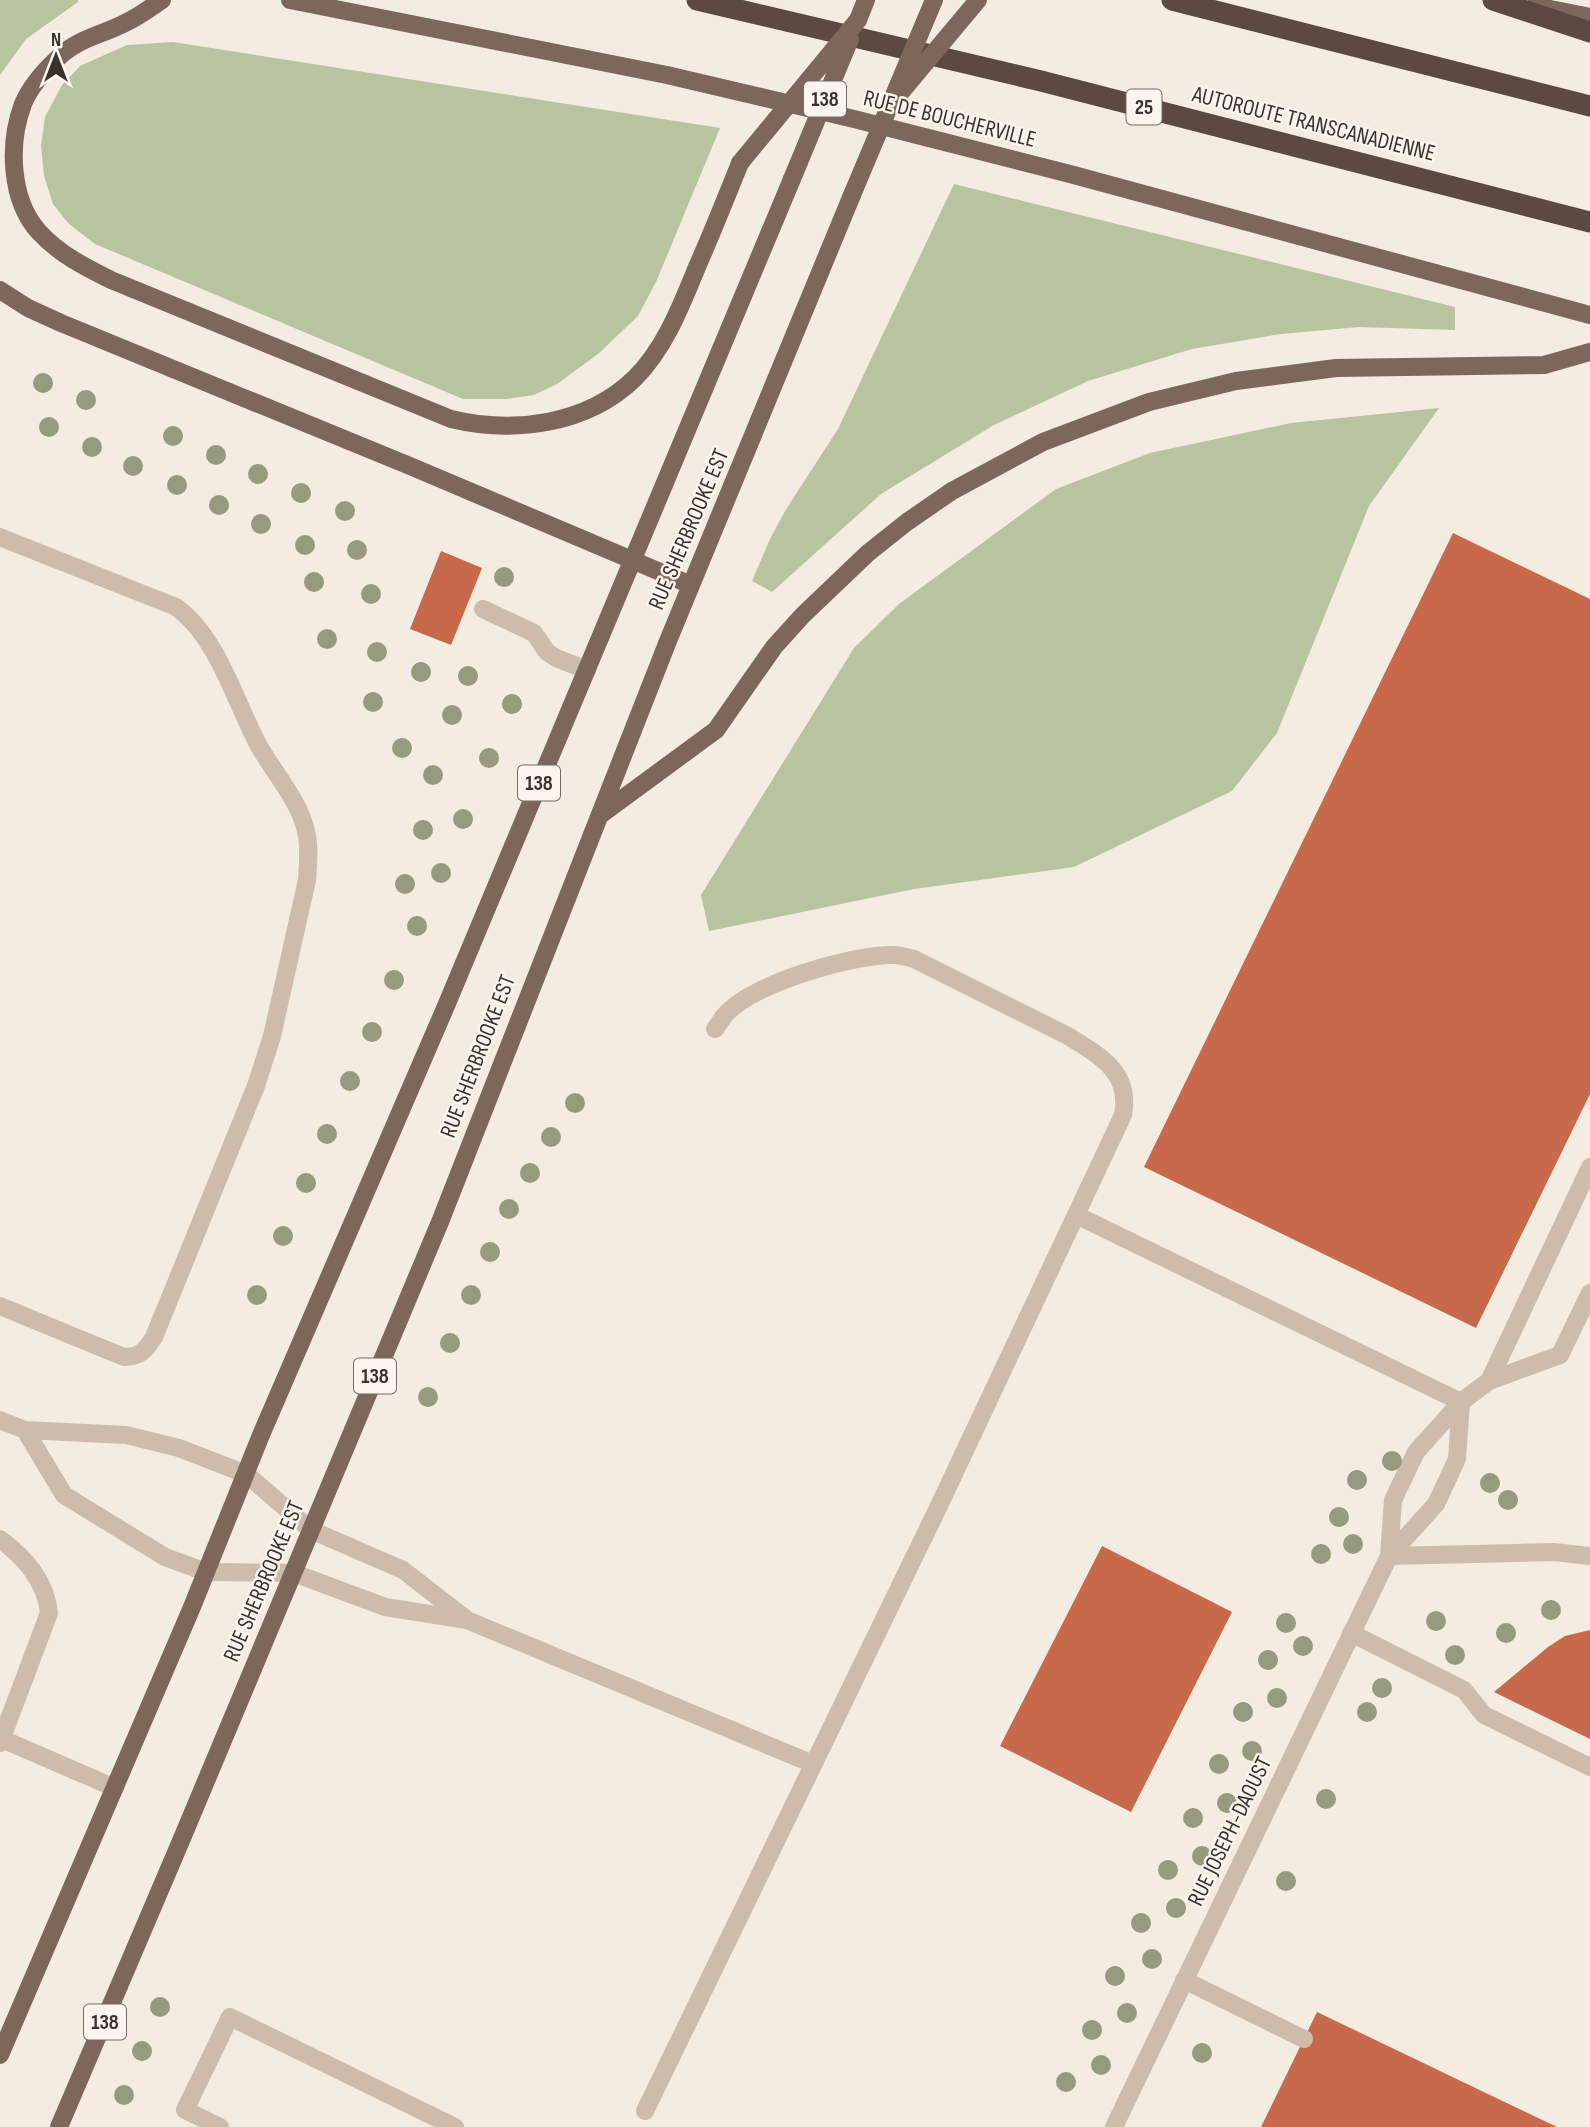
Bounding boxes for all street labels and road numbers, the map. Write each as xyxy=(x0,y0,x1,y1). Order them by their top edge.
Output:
street label: AUTOROUTE TRANSCANADIENNE xyxy=(1189,80,1438,168)
road number: 138 xyxy=(804,82,846,116)
street label: RUE DE BOUCHERVILLE xyxy=(861,84,1039,154)
road number: 25 xyxy=(1126,90,1162,124)
street label: RUE SHERBROOKE EST xyxy=(642,445,735,614)
road number: 138 xyxy=(518,766,560,800)
street label: RUE SHERBROOKE EST xyxy=(434,971,522,1142)
road number: 138 xyxy=(354,1358,396,1394)
street label: RUE SHERBROOKE EST xyxy=(217,1497,310,1666)
street label: RUE JOSEPH-DAOUST xyxy=(1182,1752,1278,1911)
road number: 138 xyxy=(84,2004,126,2039)

